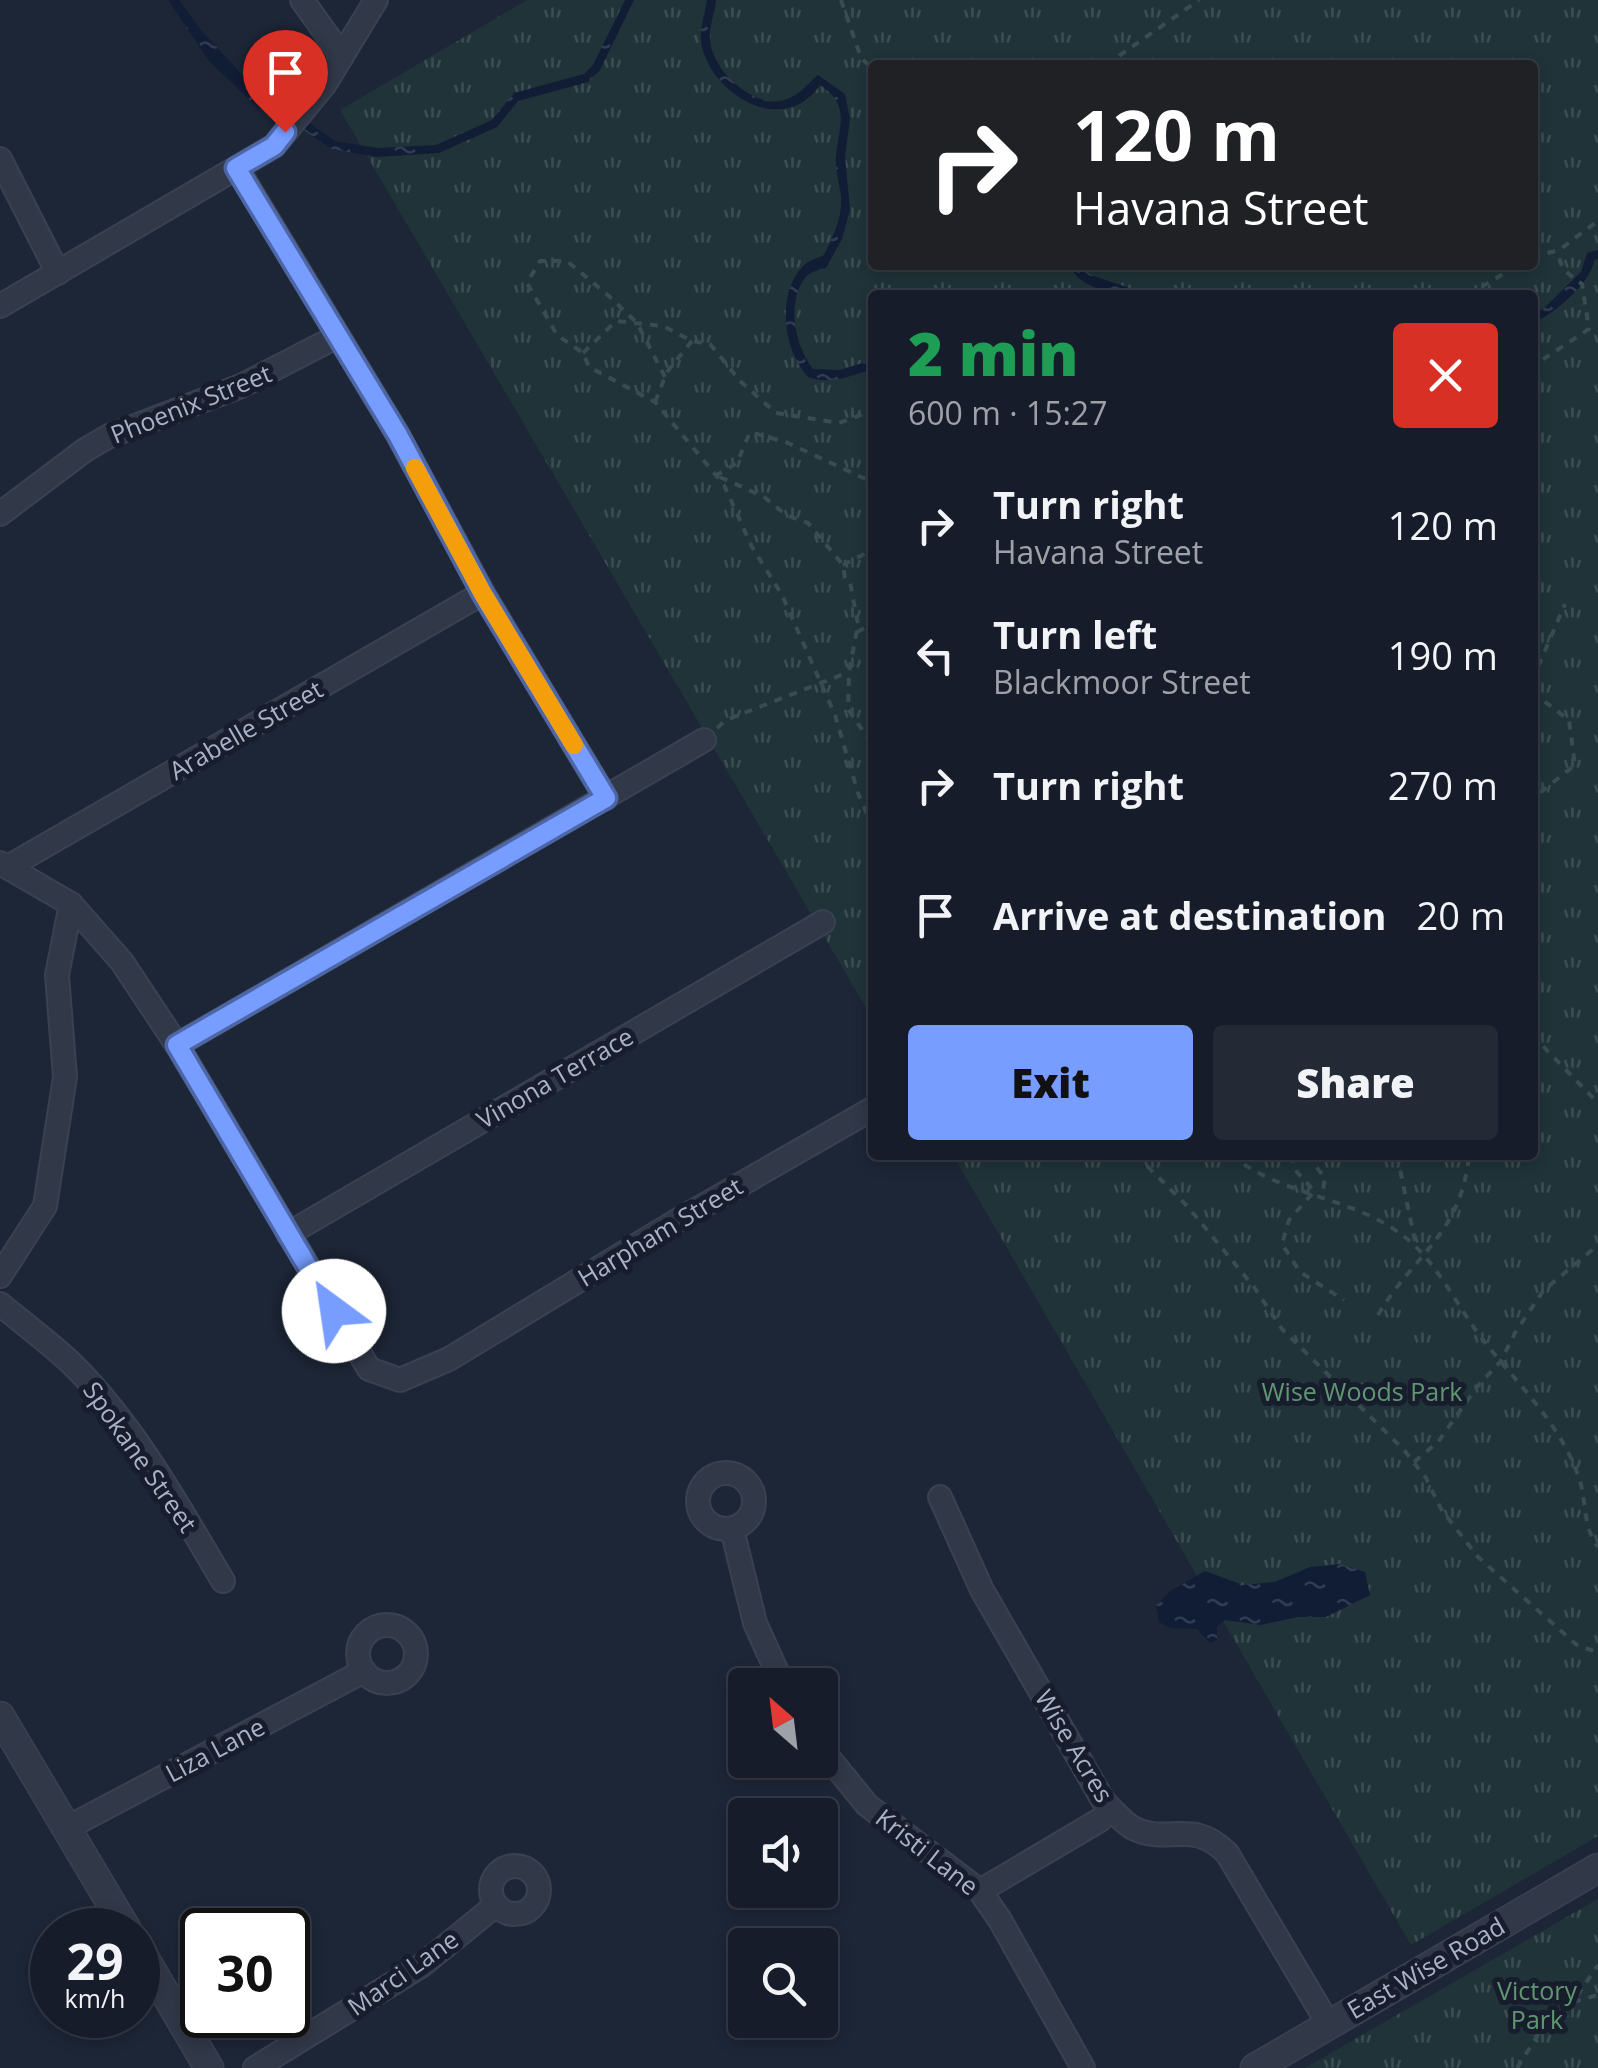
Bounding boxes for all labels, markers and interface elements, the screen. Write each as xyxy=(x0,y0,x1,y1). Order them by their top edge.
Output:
pin xyxy=(243,30,328,133)
icon: arrive xyxy=(258,45,313,100)
text: 120 m xyxy=(1073,86,1280,182)
icon: right xyxy=(908,100,1038,230)
text: Havana Street xyxy=(1073,177,1369,238)
text: 2 min xyxy=(908,312,1078,394)
button: close xyxy=(1393,323,1498,428)
street label: Phoenix Street xyxy=(105,355,276,451)
text: 600 m · 15:27 xyxy=(908,391,1107,434)
text: Turn right xyxy=(993,478,1184,530)
icon: right xyxy=(908,498,963,553)
text: 120 m xyxy=(1388,499,1498,551)
text: Havana Street xyxy=(993,530,1203,573)
text: Turn left xyxy=(993,608,1157,660)
icon: left xyxy=(908,628,963,683)
text: 190 m xyxy=(1388,629,1498,681)
text: Blackmoor Street xyxy=(993,660,1251,703)
street label: Arabelle Street xyxy=(162,671,329,787)
icon: right xyxy=(908,758,963,813)
text: Turn right xyxy=(993,759,1184,811)
text: 270 m xyxy=(1388,759,1498,811)
icon: arrive xyxy=(908,888,963,943)
text: Arrive at destination xyxy=(993,889,1387,941)
text: 20 m xyxy=(1417,889,1505,941)
street label: Vinona Terrace xyxy=(470,1019,639,1136)
button: Exit xyxy=(908,1025,1193,1140)
button: Share xyxy=(1213,1025,1498,1140)
street label: Harpham Street xyxy=(571,1168,748,1294)
position arrow xyxy=(282,1259,386,1363)
street label: Spokane Street xyxy=(76,1374,205,1539)
park label: Wise Woods Park xyxy=(1262,1374,1463,1408)
north arrow xyxy=(728,1668,838,1778)
map controls xyxy=(728,1668,838,2038)
street label: Wise Acres xyxy=(1028,1683,1122,1808)
street label: Liza Lane xyxy=(159,1709,270,1789)
button: sound xyxy=(728,1798,838,1908)
street label: Kristi Lane xyxy=(869,1800,986,1902)
speed limit sign: 30 xyxy=(180,1908,310,2038)
street label: East Wise Road xyxy=(1341,1908,1510,2026)
street label: Marci Lane xyxy=(340,1922,464,2023)
text: 29 xyxy=(66,1927,124,1995)
button: search xyxy=(728,1928,838,2038)
park label: Victory Park xyxy=(1497,1973,1577,2036)
text: km/h xyxy=(65,1981,125,2015)

